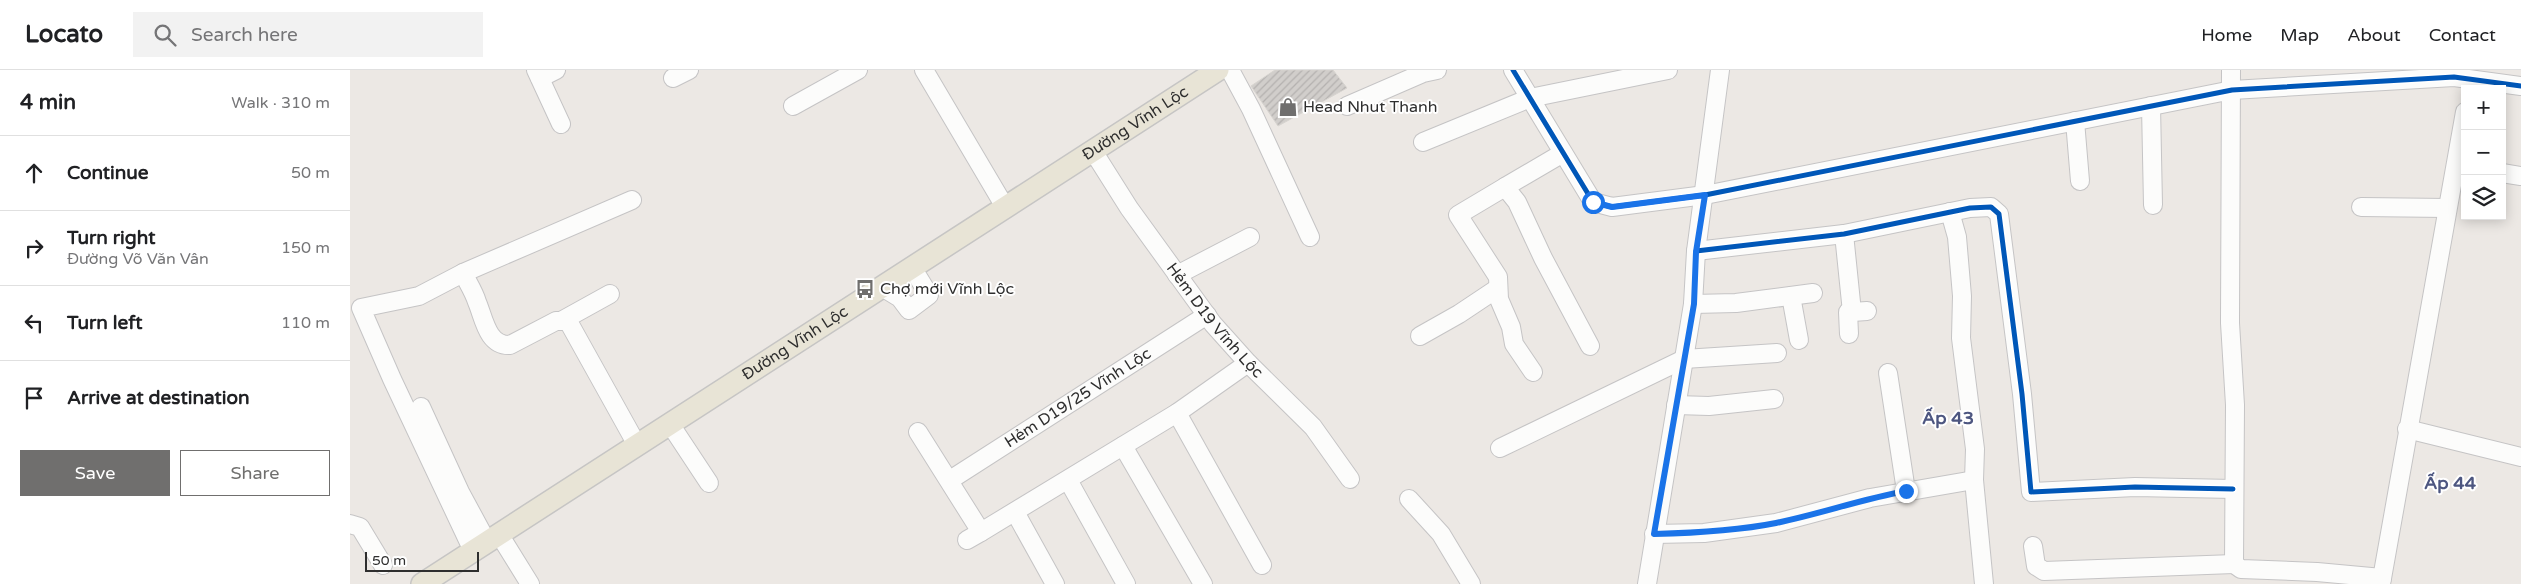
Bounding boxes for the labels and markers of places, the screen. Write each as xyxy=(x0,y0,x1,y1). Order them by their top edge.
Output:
shop icon: Head Nhut Thanh xyxy=(1277,96,1299,118)
place label: Head Nhut Thanh xyxy=(1303,97,1437,117)
bus stop icon: Chợ mới Vĩnh Lộc xyxy=(854,278,876,300)
place label: Chợ mới Vĩnh Lộc xyxy=(880,279,1014,299)

